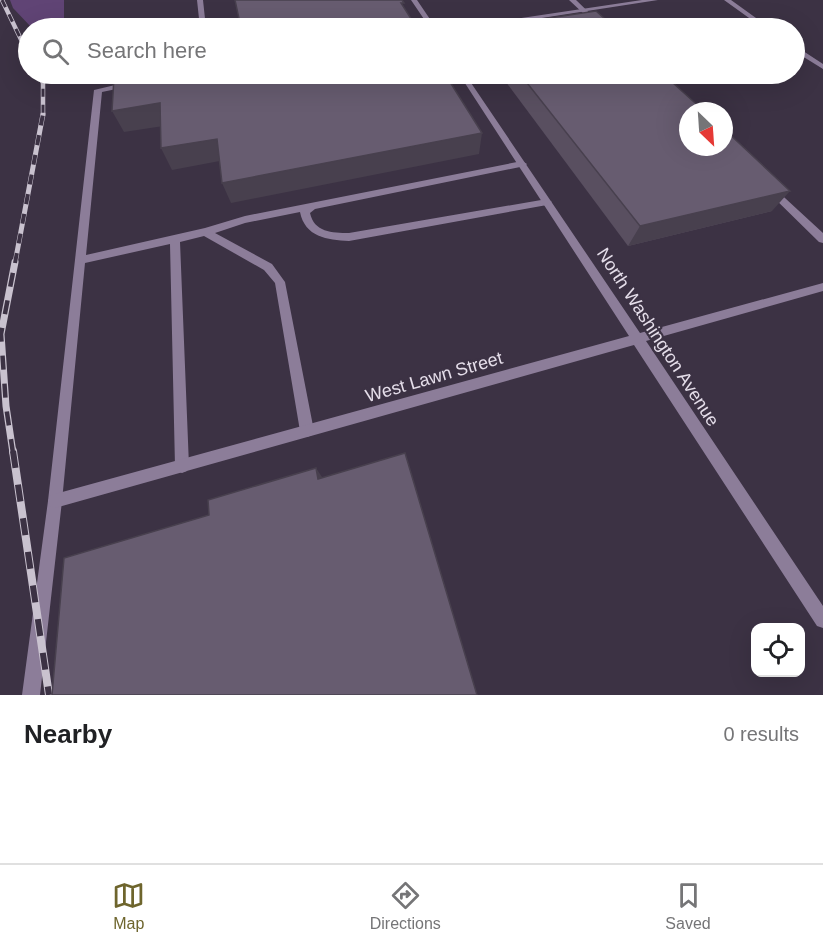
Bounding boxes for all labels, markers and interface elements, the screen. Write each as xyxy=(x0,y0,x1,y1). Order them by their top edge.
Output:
search box xyxy=(18,18,805,84)
icon: search xyxy=(39,35,72,68)
text: Search here xyxy=(87,38,207,63)
north arrow xyxy=(679,102,733,156)
street label: North Washington Avenue xyxy=(593,244,723,430)
street label: West Lawn Street xyxy=(363,348,505,406)
map controls xyxy=(751,623,805,677)
button: locate xyxy=(751,623,805,677)
text: Nearby xyxy=(24,719,112,749)
text: 0 results xyxy=(723,723,799,745)
tab: Map xyxy=(112,879,145,933)
tab: Directions xyxy=(370,879,441,933)
tab: Saved xyxy=(665,879,711,933)

